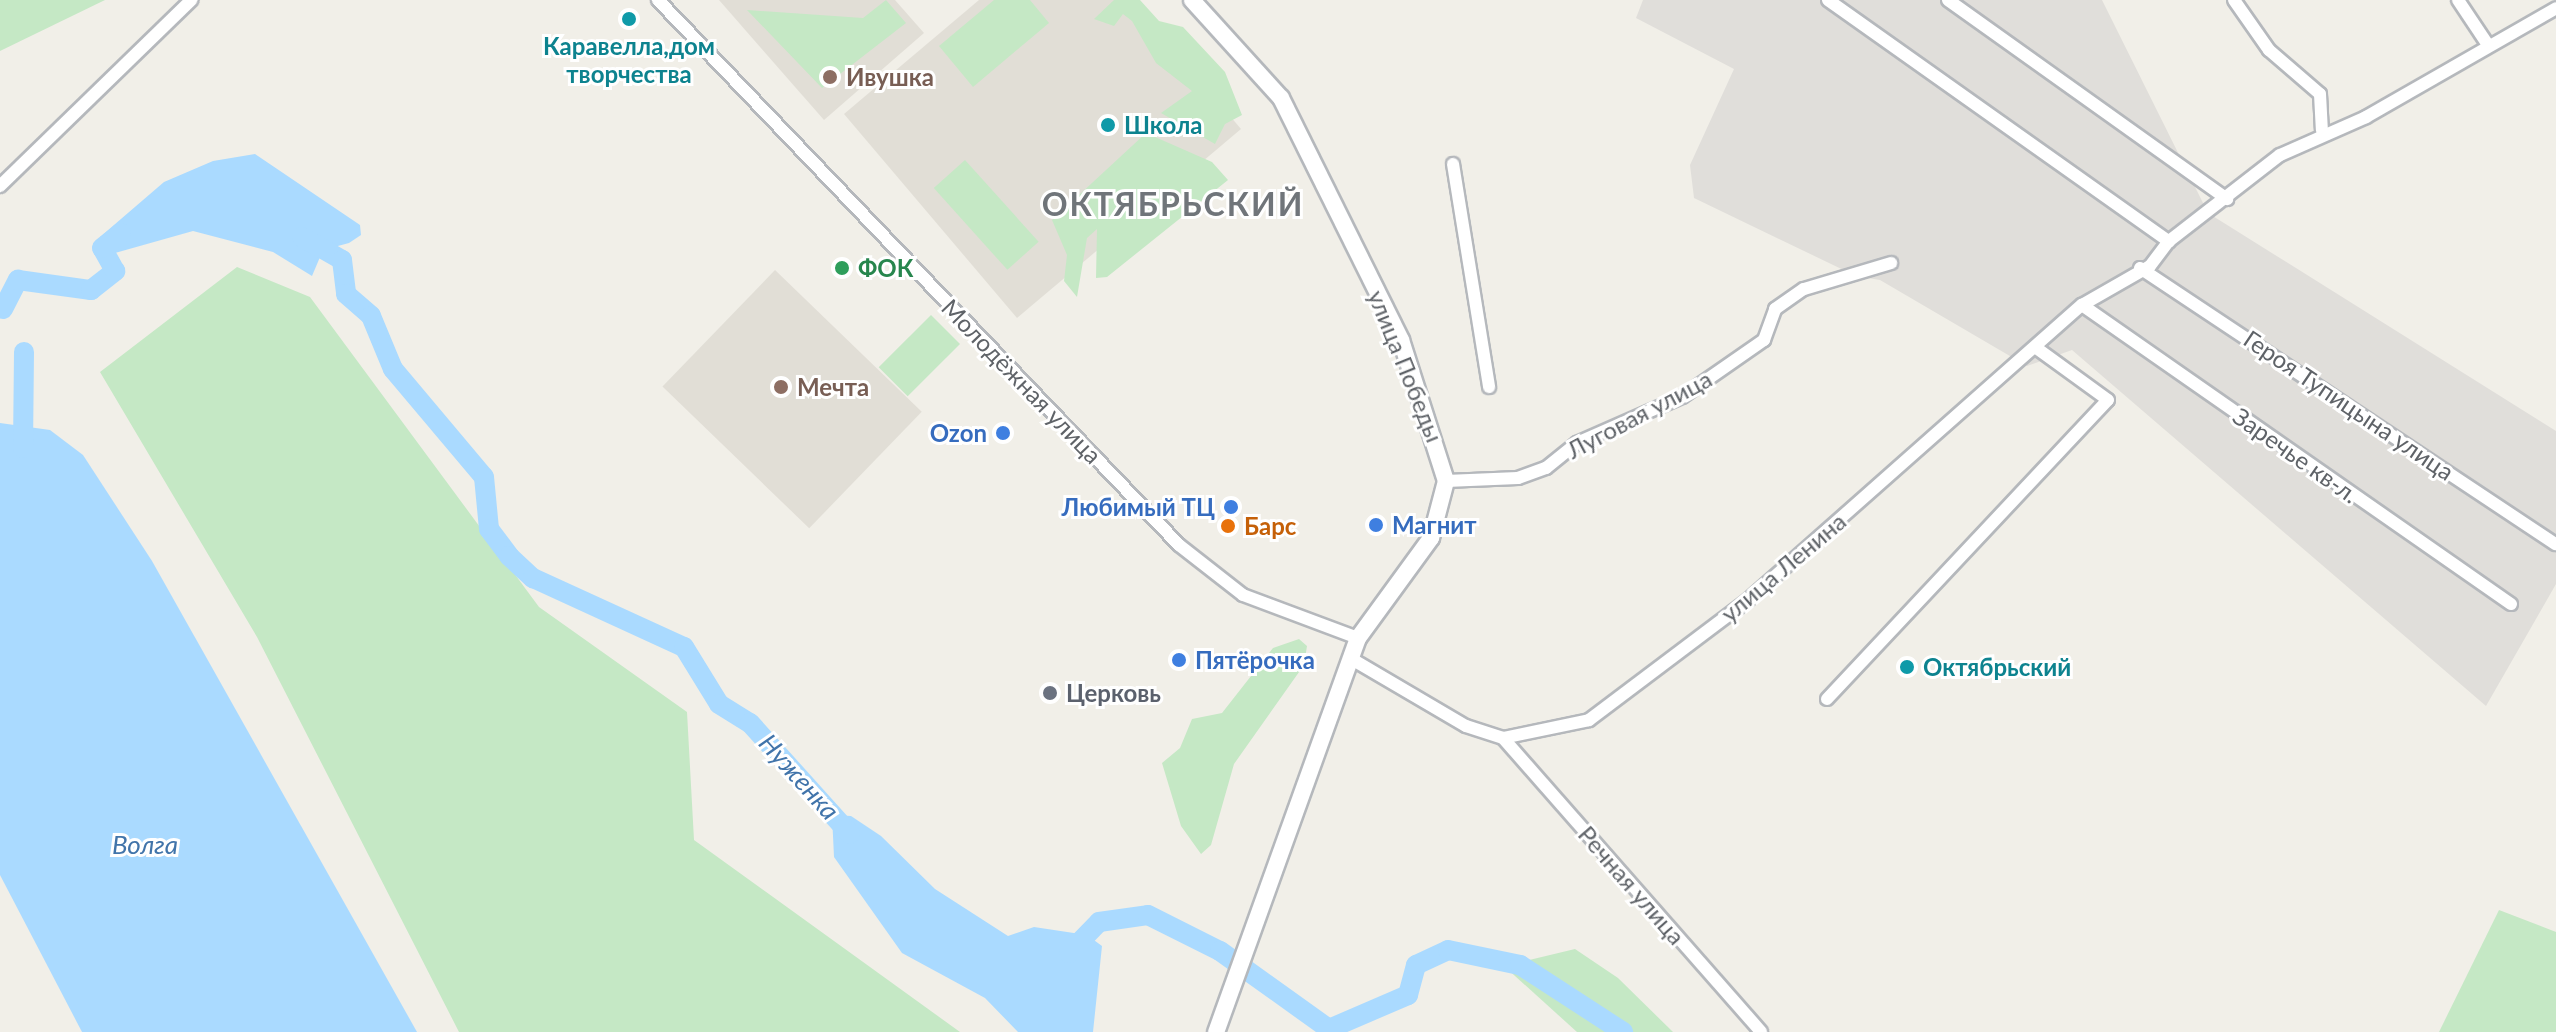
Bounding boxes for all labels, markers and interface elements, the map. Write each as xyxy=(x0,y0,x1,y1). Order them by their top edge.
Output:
marker: Каравелла,дом творчества xyxy=(620,10,638,28)
place label: Каравелла,дом творчества xyxy=(543,32,715,88)
place label: Ивушка xyxy=(846,63,934,91)
marker: Ивушка xyxy=(821,68,839,86)
place label: Школа xyxy=(1124,111,1202,139)
marker: Школа xyxy=(1099,116,1117,134)
district label: ОКТЯБРЬСКИЙ xyxy=(1042,185,1304,223)
place label: ФОК xyxy=(858,254,913,282)
marker: ФОК xyxy=(833,259,851,277)
street label: улица Победы xyxy=(1362,286,1450,446)
street label: Молодёжная улица xyxy=(936,293,1108,469)
street label: Героя Тупицына улица xyxy=(2239,324,2459,486)
street label: Луговая улица xyxy=(1562,364,1716,464)
place label: Мечта xyxy=(797,373,869,401)
marker: Мечта xyxy=(772,378,790,396)
street label: Заречье кв-л. xyxy=(2228,401,2364,509)
place label: Ozon xyxy=(930,419,987,447)
marker: Ozon xyxy=(994,424,1012,442)
place label: Любимый ТЦ xyxy=(1062,493,1215,521)
marker: Любимый ТЦ xyxy=(1222,498,1240,516)
street label: улица Ленина xyxy=(1715,506,1851,628)
place label: Магнит xyxy=(1392,511,1477,539)
place label: Барс xyxy=(1244,512,1296,540)
marker: Магнит xyxy=(1367,516,1385,534)
marker: Барс xyxy=(1219,517,1237,535)
place label: Пятёрочка xyxy=(1195,646,1315,674)
marker: Пятёрочка xyxy=(1170,651,1188,669)
place label: Октябрьский xyxy=(1923,653,2071,681)
marker: Октябрьский xyxy=(1898,658,1916,676)
place label: Церковь xyxy=(1066,679,1161,707)
marker: Церковь xyxy=(1041,684,1059,702)
water label: Нуженка xyxy=(752,728,846,826)
street label: Речная улица xyxy=(1573,820,1691,950)
water label: Волга xyxy=(112,829,178,861)

